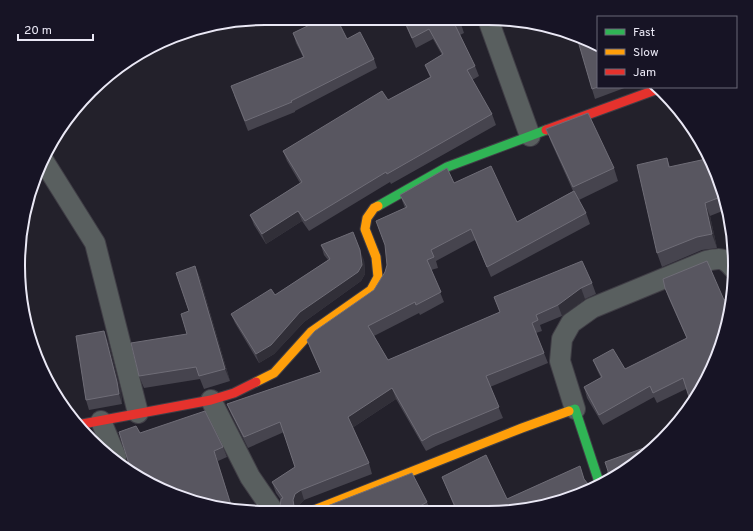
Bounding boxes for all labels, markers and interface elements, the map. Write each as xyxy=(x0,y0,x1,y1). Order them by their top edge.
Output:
scale bar xyxy=(18,16,93,42)
legend xyxy=(597,16,737,88)
text: 20 m xyxy=(24,23,52,39)
text: Fast xyxy=(633,25,655,41)
text: Slow xyxy=(633,45,659,61)
text: Jam xyxy=(633,65,656,81)

